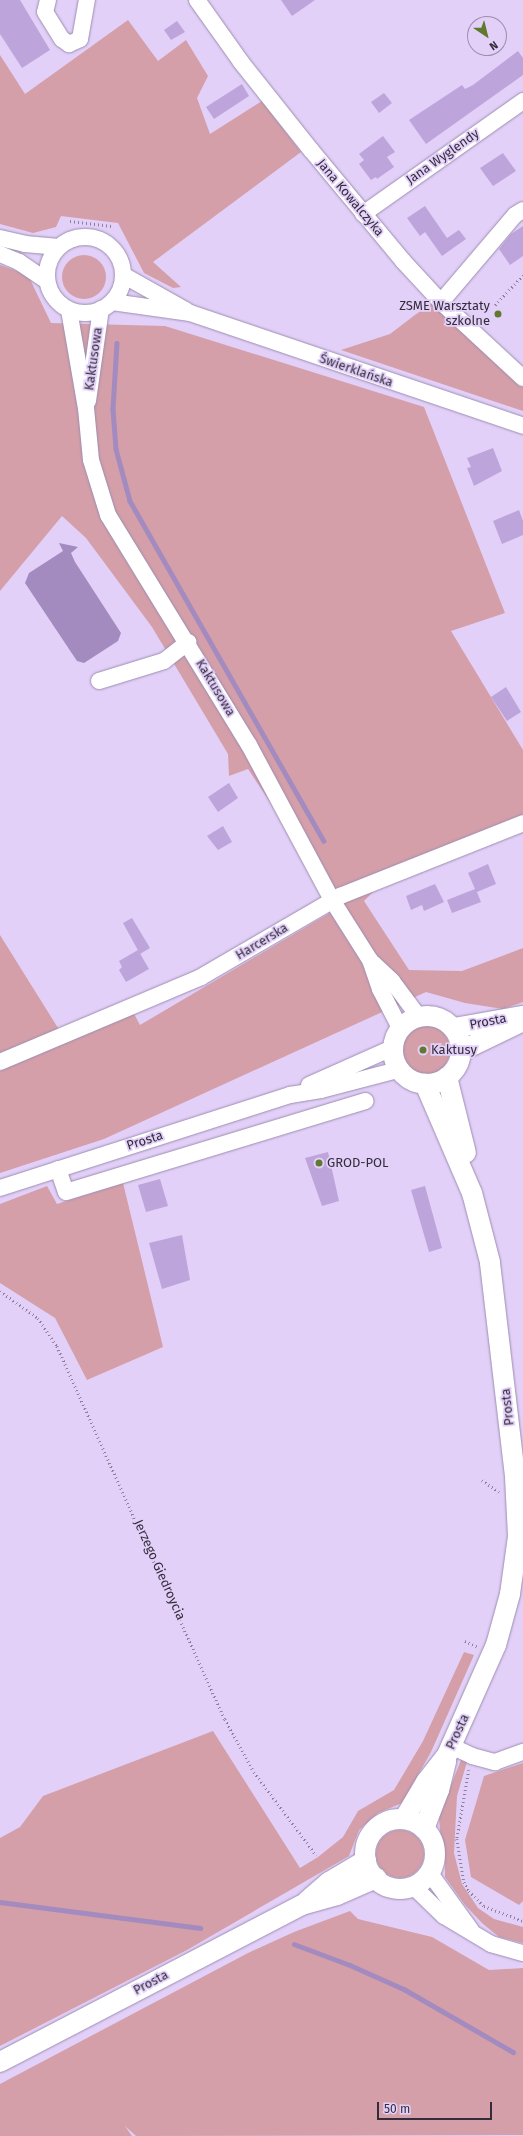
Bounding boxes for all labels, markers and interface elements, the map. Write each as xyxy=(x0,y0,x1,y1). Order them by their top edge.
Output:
north arrow xyxy=(467,16,507,56)
text: N xyxy=(487,38,500,53)
street label: Jana Wyglendy xyxy=(403,126,483,188)
street label: Jana Kowalczyka xyxy=(313,156,387,240)
place label: ZSME Warsztaty szkolne xyxy=(399,299,490,330)
marker: ZSME Warsztaty szkolne xyxy=(493,309,503,319)
street label: Kaktusowa xyxy=(82,326,106,392)
street label: Świerklańska xyxy=(317,351,395,391)
street label: Kaktusowa xyxy=(192,657,238,719)
street label: Harcerska xyxy=(233,920,291,964)
street label: Prosta xyxy=(468,1011,508,1033)
place label: Kaktusy xyxy=(431,1042,477,1058)
marker: Kaktusy xyxy=(418,1045,428,1055)
street label: Prosta xyxy=(125,1128,165,1154)
place label: GROD-POL xyxy=(327,1155,389,1171)
marker: GROD-POL xyxy=(314,1158,324,1168)
street label: Prosta xyxy=(498,1388,518,1426)
street label: Jerzego Giedroycia xyxy=(130,1517,188,1623)
street label: Prosta xyxy=(443,1712,473,1752)
street label: Prosta xyxy=(131,1967,171,1999)
scale bar xyxy=(379,2094,494,2120)
text: 50 m xyxy=(384,2102,410,2116)

